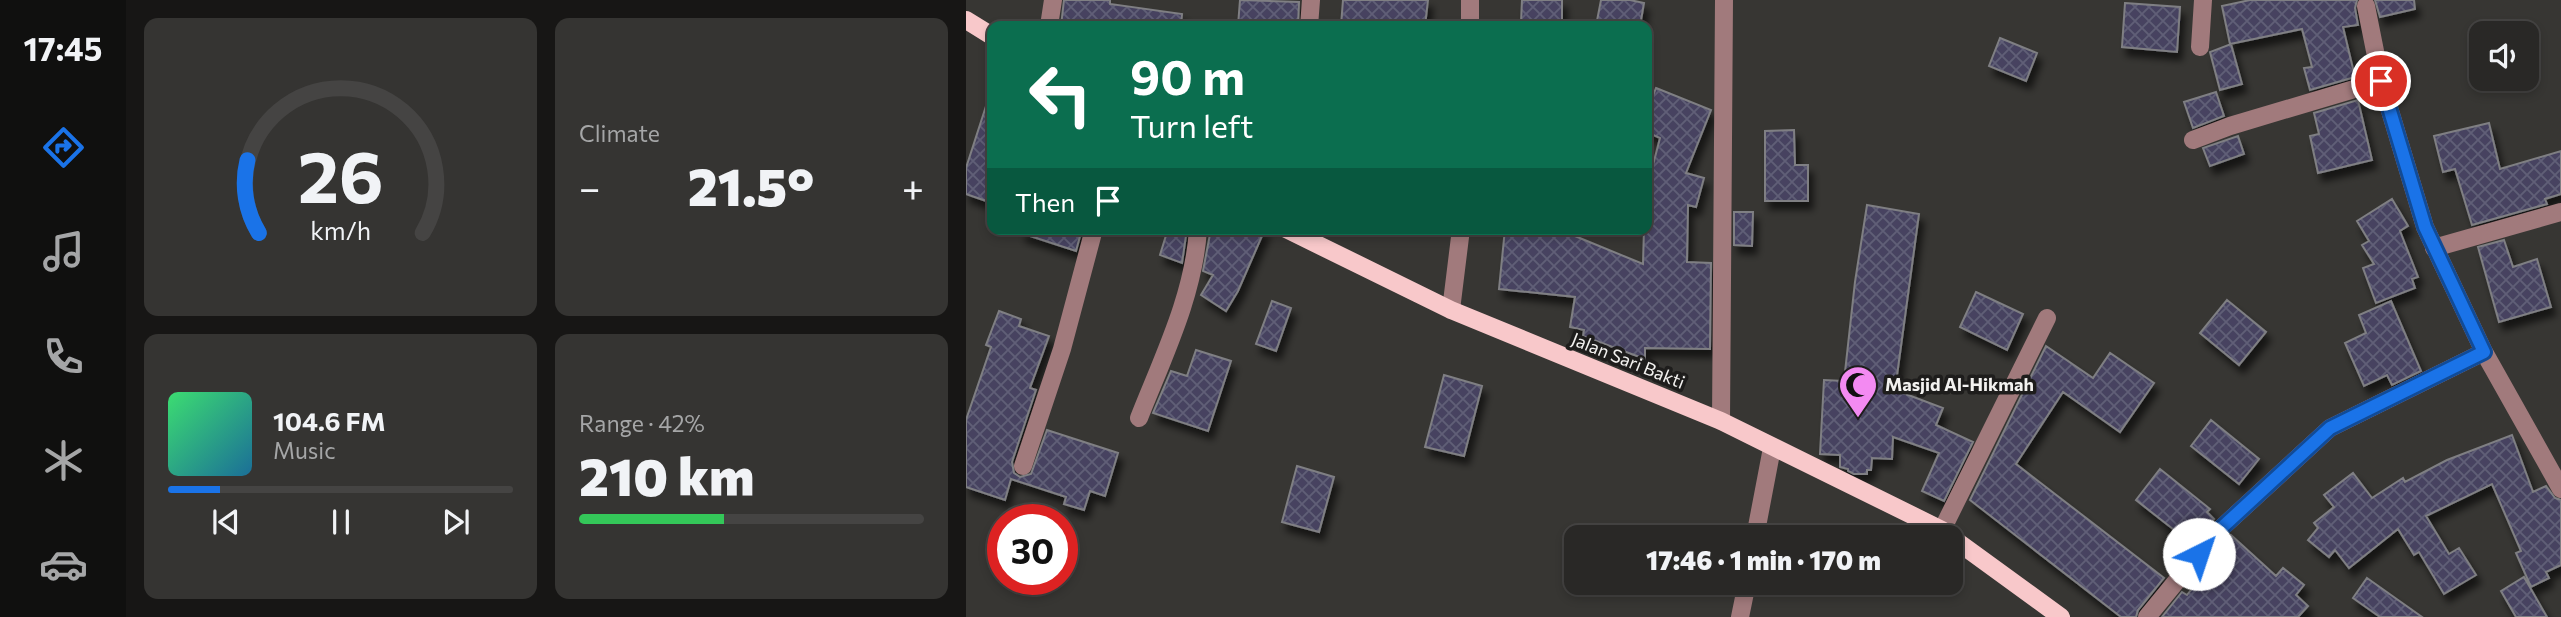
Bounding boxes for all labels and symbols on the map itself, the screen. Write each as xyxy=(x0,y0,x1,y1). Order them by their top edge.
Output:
pin xyxy=(2351,51,2411,111)
street label: Jalan Sari Bakti xyxy=(1568,327,1688,393)
mosque icon: Masjid Al-Hikmah xyxy=(1837,364,1879,419)
place label: Masjid Al-Hikmah xyxy=(1885,373,2034,395)
speed limit sign: 30 xyxy=(987,504,1078,595)
position arrow xyxy=(2162,517,2236,591)

